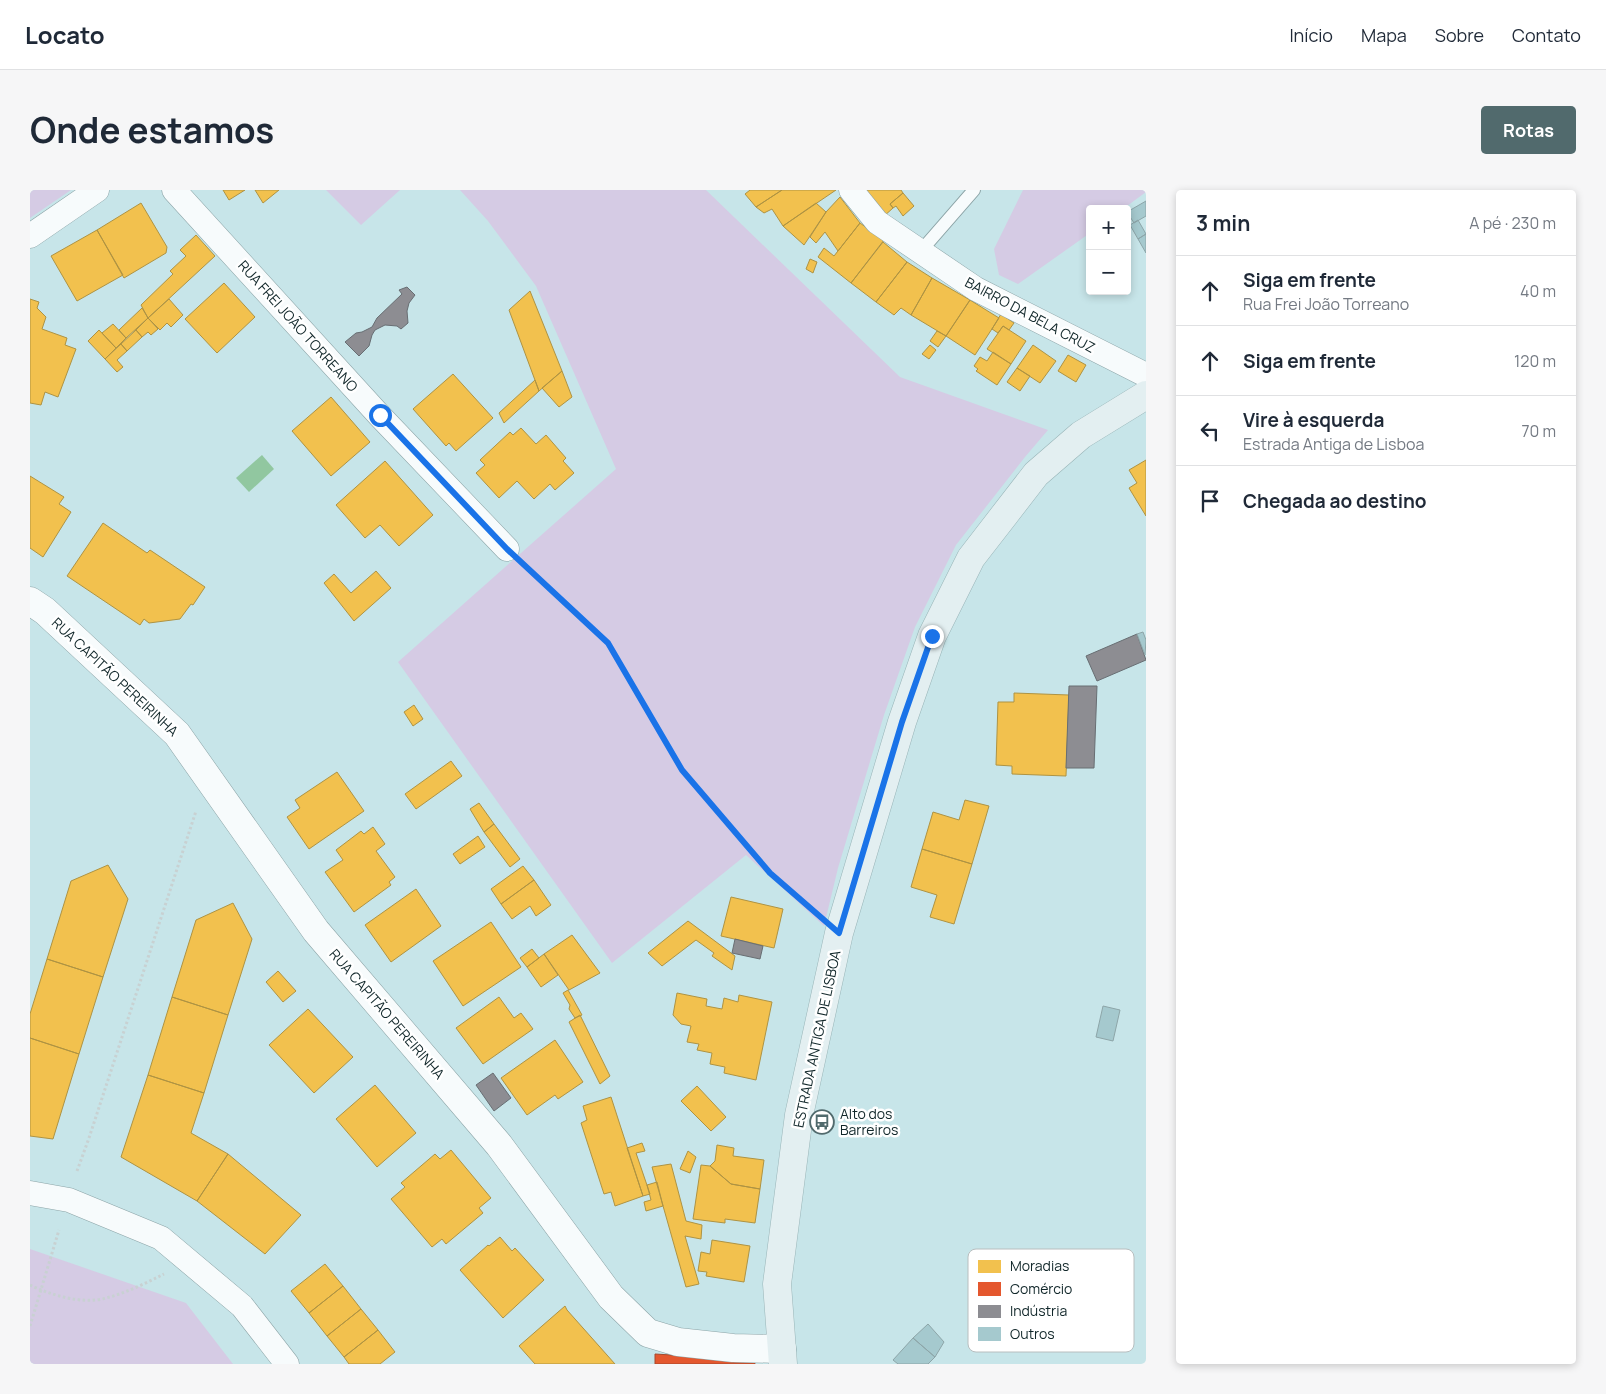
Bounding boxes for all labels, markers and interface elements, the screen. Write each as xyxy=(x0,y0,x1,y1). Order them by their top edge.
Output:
text: Locato xyxy=(25,18,105,51)
text: Início xyxy=(1289,23,1333,47)
text: Mapa xyxy=(1361,23,1407,47)
text: Sobre xyxy=(1435,23,1484,47)
text: Contato xyxy=(1512,23,1581,47)
text: Onde estamos xyxy=(30,106,274,154)
button: Rotas xyxy=(1481,106,1576,154)
map controls xyxy=(1086,205,1131,295)
button: + xyxy=(1086,205,1131,250)
text: 3 min xyxy=(1196,209,1250,237)
text: A pé · 230 m xyxy=(1469,212,1556,234)
button: − xyxy=(1086,250,1131,295)
street label: RUA FREI JOÃO TORREANO xyxy=(234,256,362,395)
text: Siga em frente xyxy=(1243,267,1376,293)
street label: BAIRRO DA BELA CRUZ xyxy=(962,272,1099,357)
icon: ahead xyxy=(1196,277,1224,305)
text: 40 m xyxy=(1520,280,1556,302)
text: Rua Frei João Torreano xyxy=(1243,293,1409,315)
icon: ahead xyxy=(1196,347,1224,375)
text: Siga em frente xyxy=(1243,348,1376,374)
text: 120 m xyxy=(1514,350,1556,372)
route start xyxy=(369,404,392,427)
text: Vire à esquerda xyxy=(1243,407,1384,433)
icon: left xyxy=(1196,417,1224,445)
text: 70 m xyxy=(1521,420,1556,442)
text: Estrada Antiga de Lisboa xyxy=(1243,433,1424,455)
icon: arrive xyxy=(1196,487,1224,515)
text: Chegada ao destino xyxy=(1243,488,1426,514)
street label: RUA CAPITÃO PEREIRINHA xyxy=(48,613,183,740)
route end xyxy=(921,625,944,648)
street label: RUA CAPITÃO PEREIRINHA xyxy=(326,945,449,1083)
street label: ESTRADA ANTIGA DE LISBOA xyxy=(788,948,845,1129)
place label: Alto dos Barreiros xyxy=(840,1104,898,1139)
bus stop icon: Alto dos Barreiros xyxy=(809,1109,835,1135)
legend xyxy=(968,1249,1134,1352)
text: Moradias xyxy=(1010,1256,1069,1275)
text: Comércio xyxy=(1010,1279,1072,1298)
text: Indústria xyxy=(1010,1301,1067,1320)
text: Outros xyxy=(1010,1324,1055,1343)

